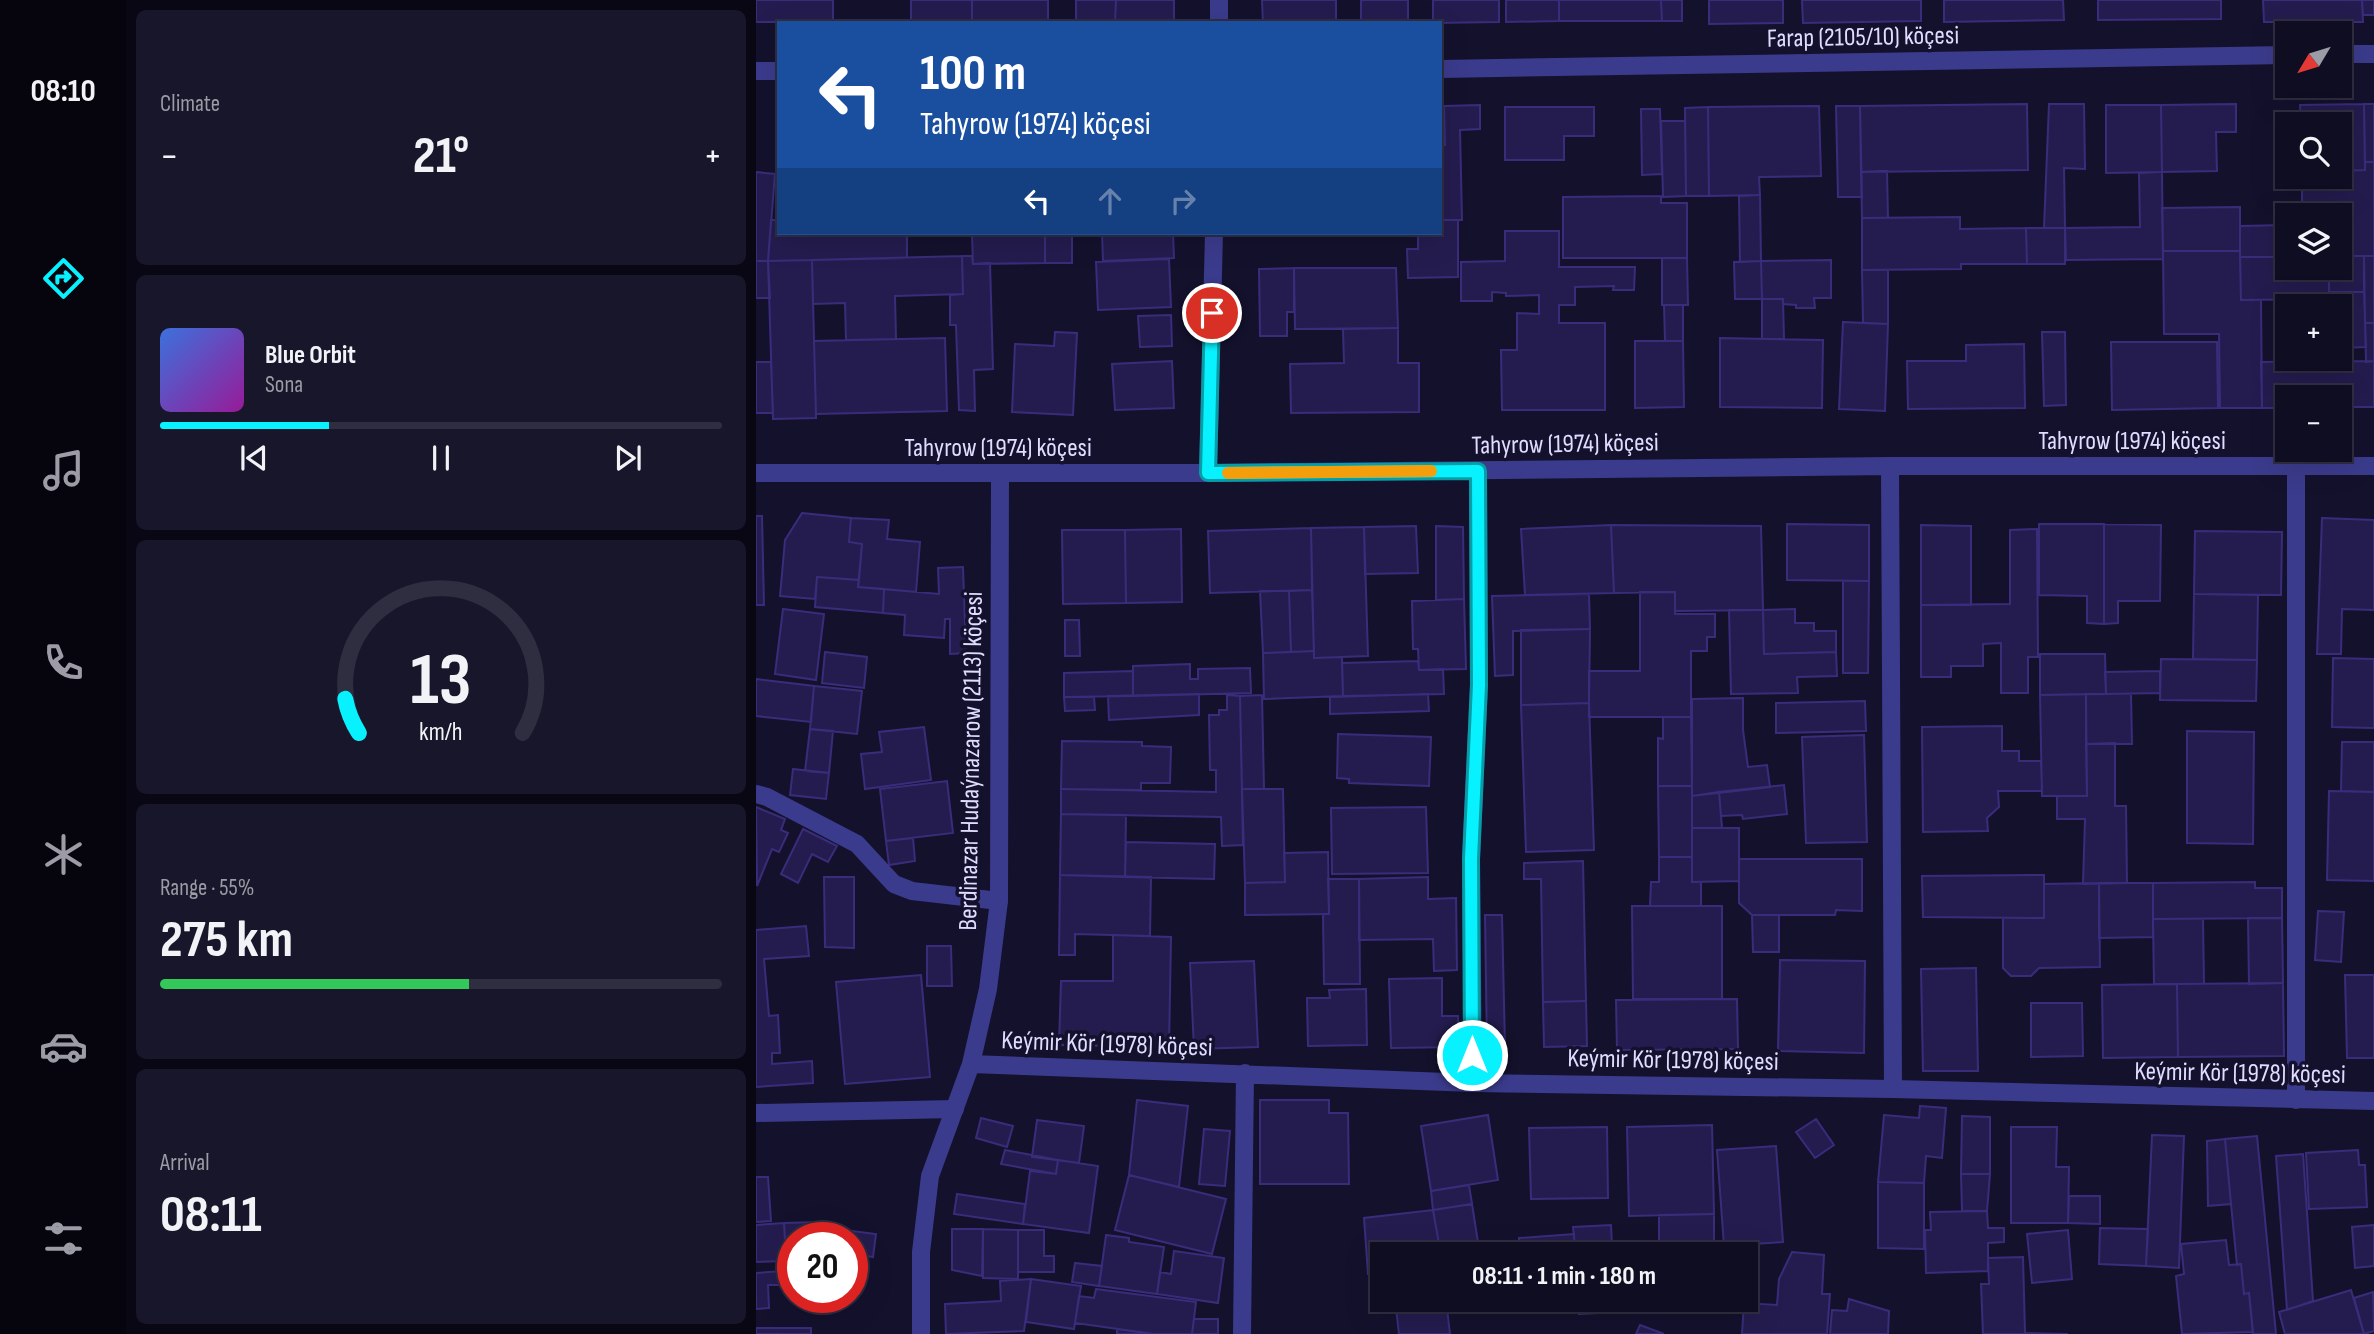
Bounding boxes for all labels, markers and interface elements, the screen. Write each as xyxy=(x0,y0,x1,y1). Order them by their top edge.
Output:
street label: Farap (2105/10) köçesi xyxy=(1767,20,1959,55)
north arrow xyxy=(2275,21,2352,98)
map controls xyxy=(2275,21,2352,462)
text: 100 m xyxy=(920,45,1026,104)
icon: left xyxy=(805,49,896,140)
text: 08:10 xyxy=(30,72,96,111)
text: Climate xyxy=(160,90,220,118)
text: Tahyrow (1974) köçesi xyxy=(920,105,1151,144)
button: search xyxy=(2275,112,2352,189)
text: 21° xyxy=(413,125,469,188)
text: − xyxy=(160,134,179,179)
text: + xyxy=(703,134,722,179)
icon: left xyxy=(1018,182,1056,220)
icon: ahead xyxy=(1091,182,1129,220)
icon: right xyxy=(1164,182,1202,220)
button: layers xyxy=(2275,203,2352,280)
icon: directions xyxy=(39,254,88,303)
pin xyxy=(1182,283,1242,343)
icon: arrive xyxy=(1193,294,1231,332)
button: + xyxy=(2275,294,2352,371)
text: Blue Orbit xyxy=(265,340,356,371)
text: Sona xyxy=(265,371,303,399)
button: − xyxy=(2275,385,2352,462)
street label: Tahyrow (1974) köçesi xyxy=(2038,426,2226,457)
street label: Tahyrow (1974) köçesi xyxy=(1471,427,1659,462)
street label: Tahyrow (1974) köçesi xyxy=(904,433,1092,464)
icon: previous xyxy=(235,439,273,477)
icon: pause xyxy=(422,439,460,477)
icon: next xyxy=(609,439,647,477)
icon: music xyxy=(39,446,88,495)
street label: Berdinazar Hudaýnazarow (2113) köçesi xyxy=(953,591,990,931)
text: 13 xyxy=(410,637,472,725)
icon: phone xyxy=(39,638,88,687)
text: km/h xyxy=(419,717,463,748)
icon: climate xyxy=(39,830,88,879)
text: Range · 55% xyxy=(160,874,254,902)
text: 275 km xyxy=(160,909,293,972)
position arrow xyxy=(1435,1018,1509,1092)
icon: car xyxy=(39,1022,88,1071)
street label: Keýmir Kör (1978) köçesi xyxy=(1001,1025,1213,1064)
street label: Keýmir Kör (1978) köçesi xyxy=(1567,1043,1779,1078)
street label: Keýmir Kör (1978) köçesi xyxy=(2134,1056,2346,1091)
text: Arrival xyxy=(160,1149,209,1177)
text: 08:11 xyxy=(160,1184,262,1247)
icon: filters xyxy=(39,1214,88,1263)
speed limit sign: 20 xyxy=(777,1222,868,1313)
text: 08:11 · 1 min · 180 m xyxy=(1472,1261,1656,1292)

